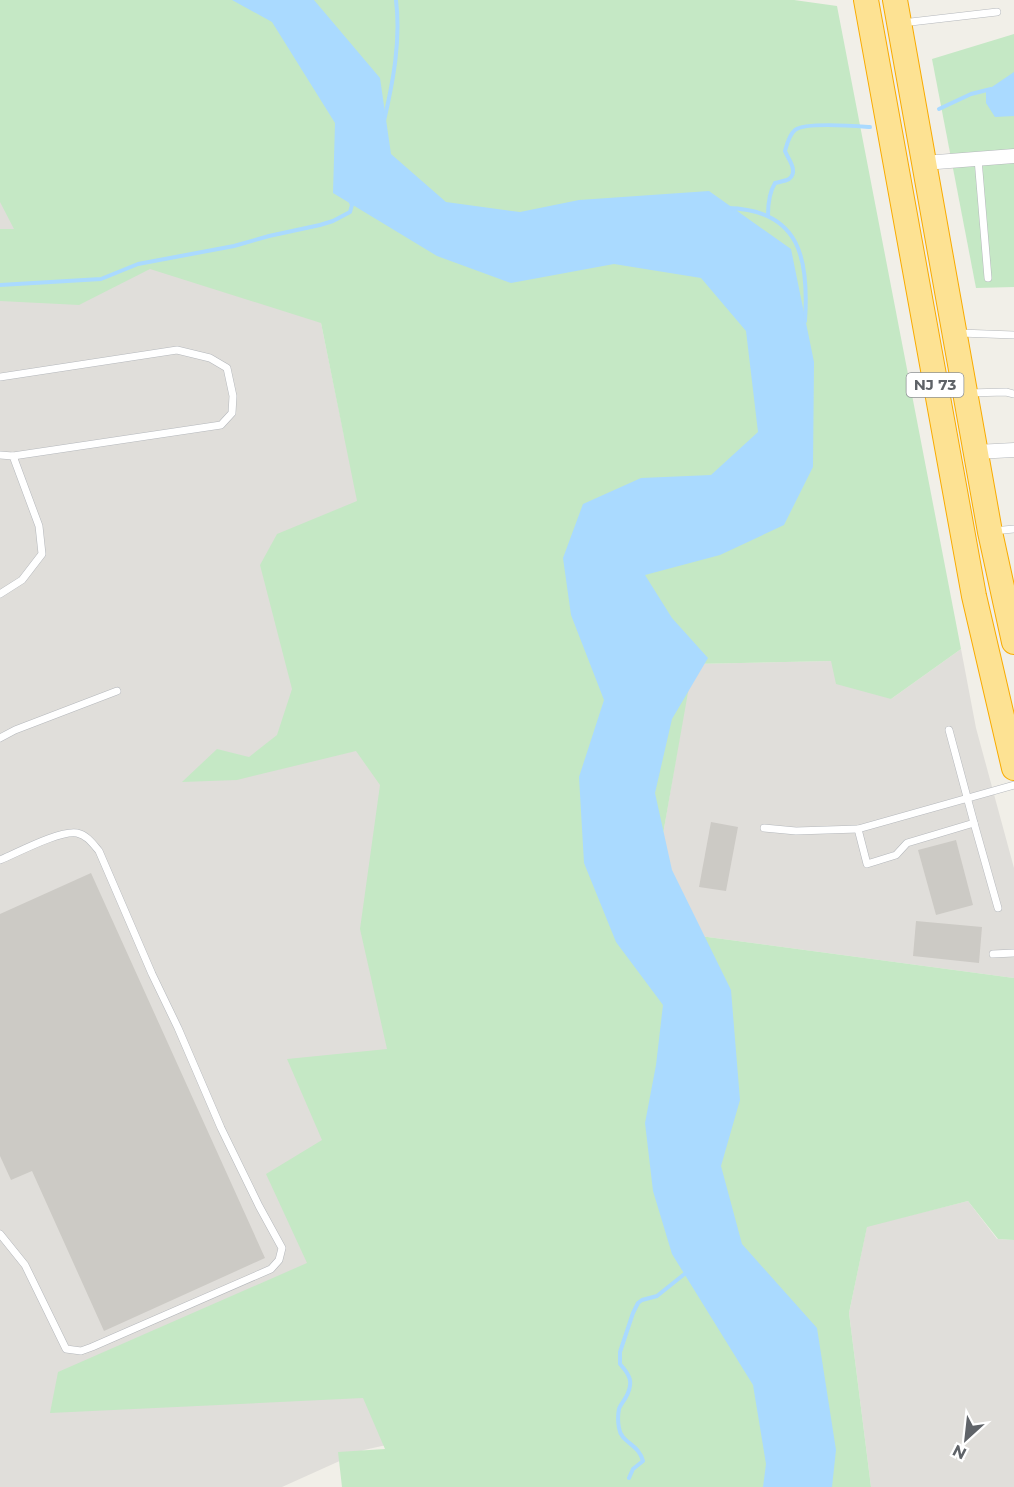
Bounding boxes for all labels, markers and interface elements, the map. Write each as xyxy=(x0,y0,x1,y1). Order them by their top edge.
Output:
road number: NJ 73 xyxy=(906,373,964,397)
north arrow xyxy=(936,1409,996,1469)
text: N xyxy=(949,1441,969,1463)

